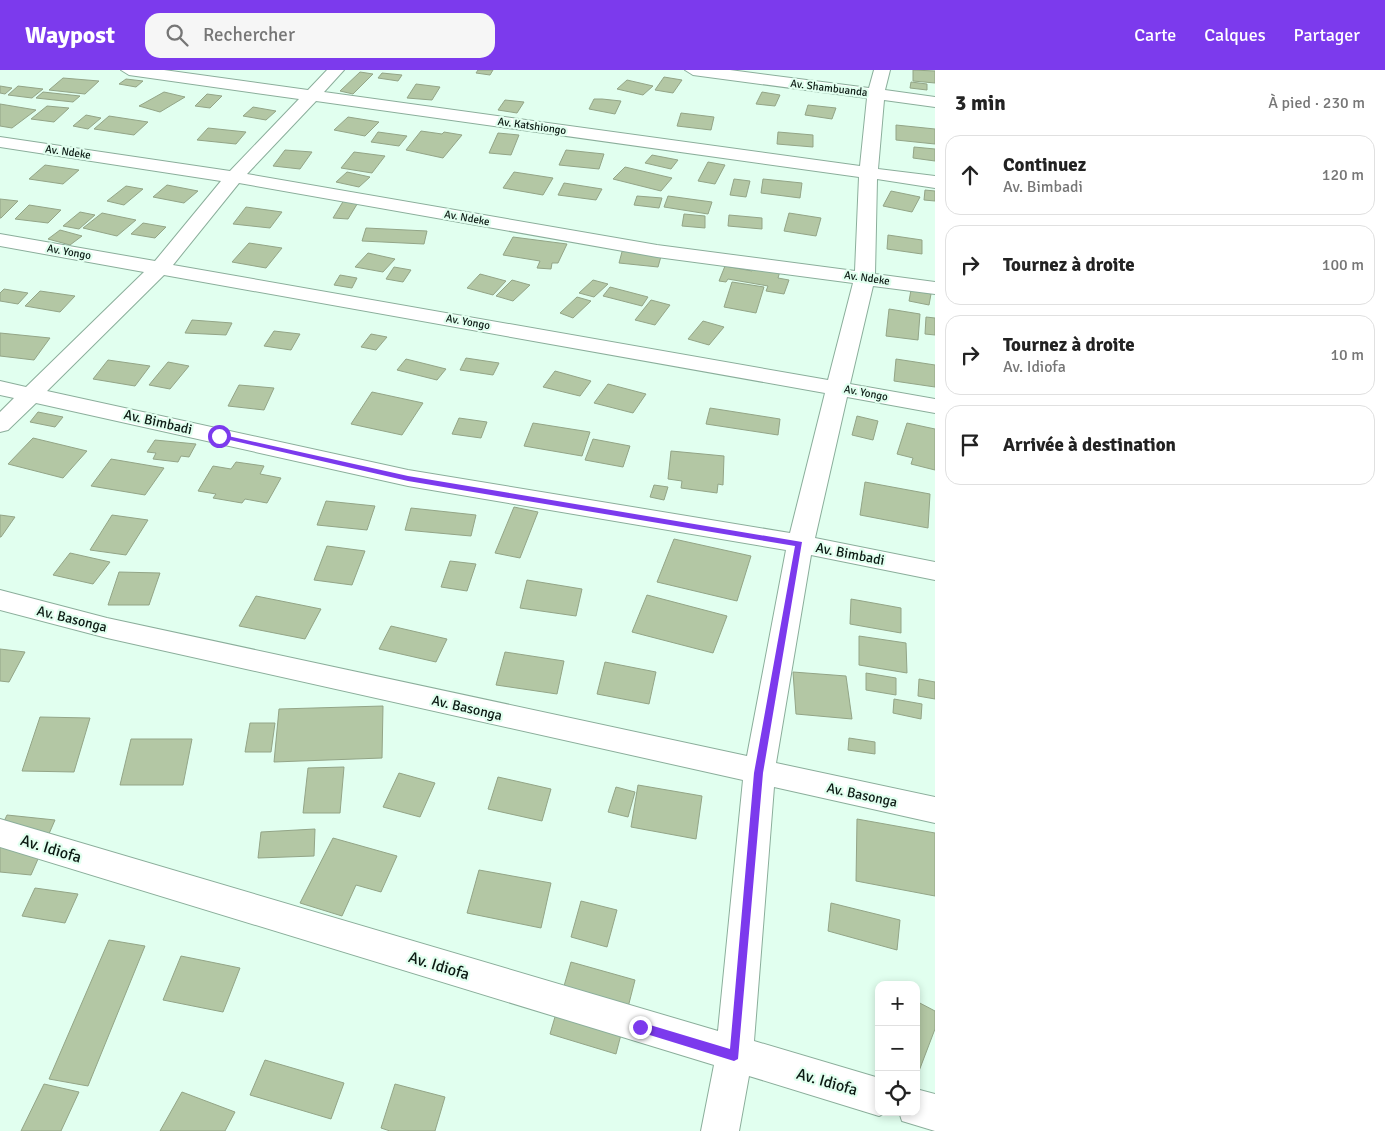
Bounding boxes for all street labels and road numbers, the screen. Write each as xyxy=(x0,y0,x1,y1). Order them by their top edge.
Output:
street label: Av. Shambuanda xyxy=(790,77,869,99)
street label: Av. Katshiongo xyxy=(497,115,567,137)
street label: Av. Ndeke xyxy=(44,142,92,162)
street label: Av. Ndeke xyxy=(443,208,491,228)
street label: Av. Yongo xyxy=(46,242,92,262)
street label: Av. Ndeke xyxy=(843,268,891,288)
street label: Av. Yongo xyxy=(445,312,491,332)
street label: Av. Yongo xyxy=(843,382,889,404)
street label: Av. Bimbadi xyxy=(122,406,194,438)
street label: Av. Bimbadi xyxy=(814,539,886,569)
street label: Av. Basonga xyxy=(35,602,109,636)
street label: Av. Basonga xyxy=(430,692,504,724)
street label: Av. Basonga xyxy=(825,779,899,811)
street label: Av. Idiofa xyxy=(18,830,84,868)
street label: Av. Idiofa xyxy=(406,947,472,985)
street label: Av. Idiofa xyxy=(794,1064,860,1100)

